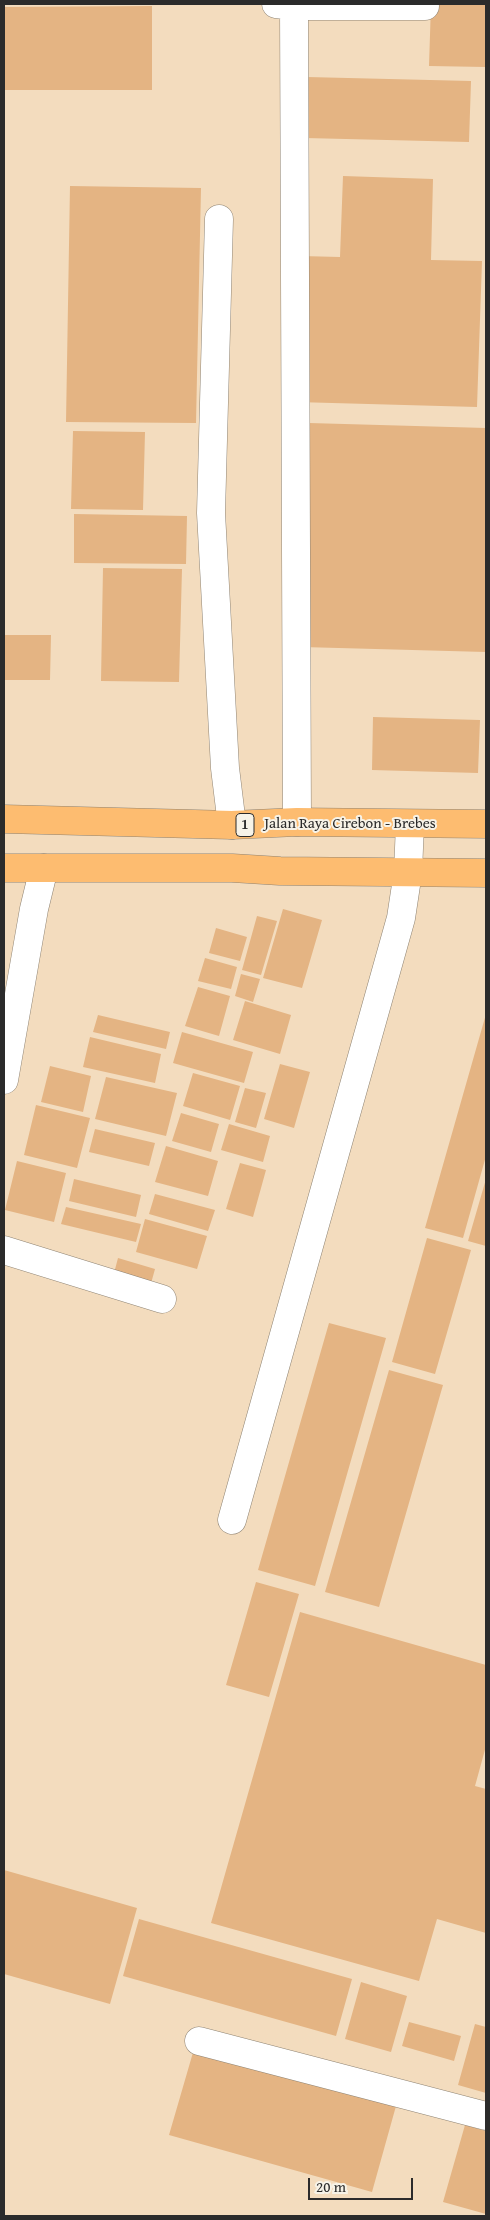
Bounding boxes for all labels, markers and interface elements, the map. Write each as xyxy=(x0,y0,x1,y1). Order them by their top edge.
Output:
road number: 1 xyxy=(236,814,254,836)
street label: Jalan Raya Cirebon - Brebes xyxy=(264,815,436,833)
scale bar xyxy=(310,2168,415,2200)
text: 20 m xyxy=(316,2176,346,2197)

